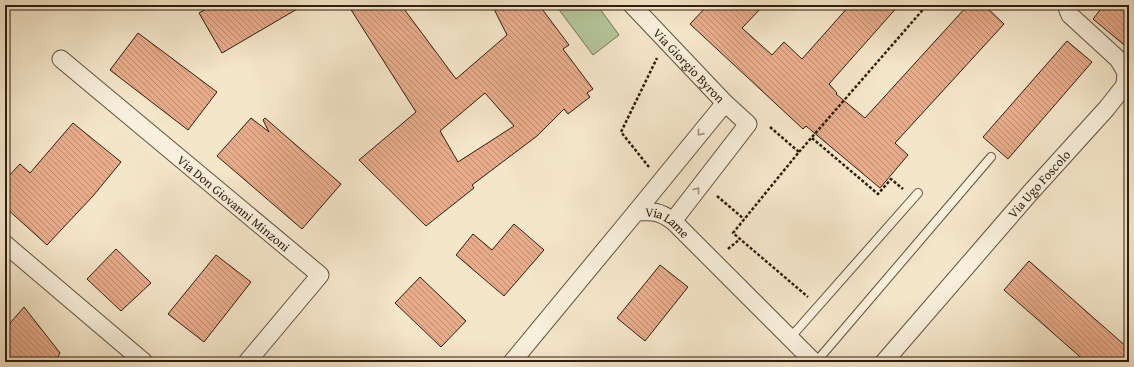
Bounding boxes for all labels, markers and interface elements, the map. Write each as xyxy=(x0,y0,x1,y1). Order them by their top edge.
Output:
street label: Via Giorgio Byron xyxy=(649,23,730,107)
one-way arrow xyxy=(698,129,705,136)
street label: Via Ugo Foscolo xyxy=(1003,145,1075,222)
street label: Via Don Giovanni Minzoni xyxy=(173,150,295,256)
one-way arrow xyxy=(692,188,699,195)
street label: Via Lame xyxy=(645,202,694,242)

